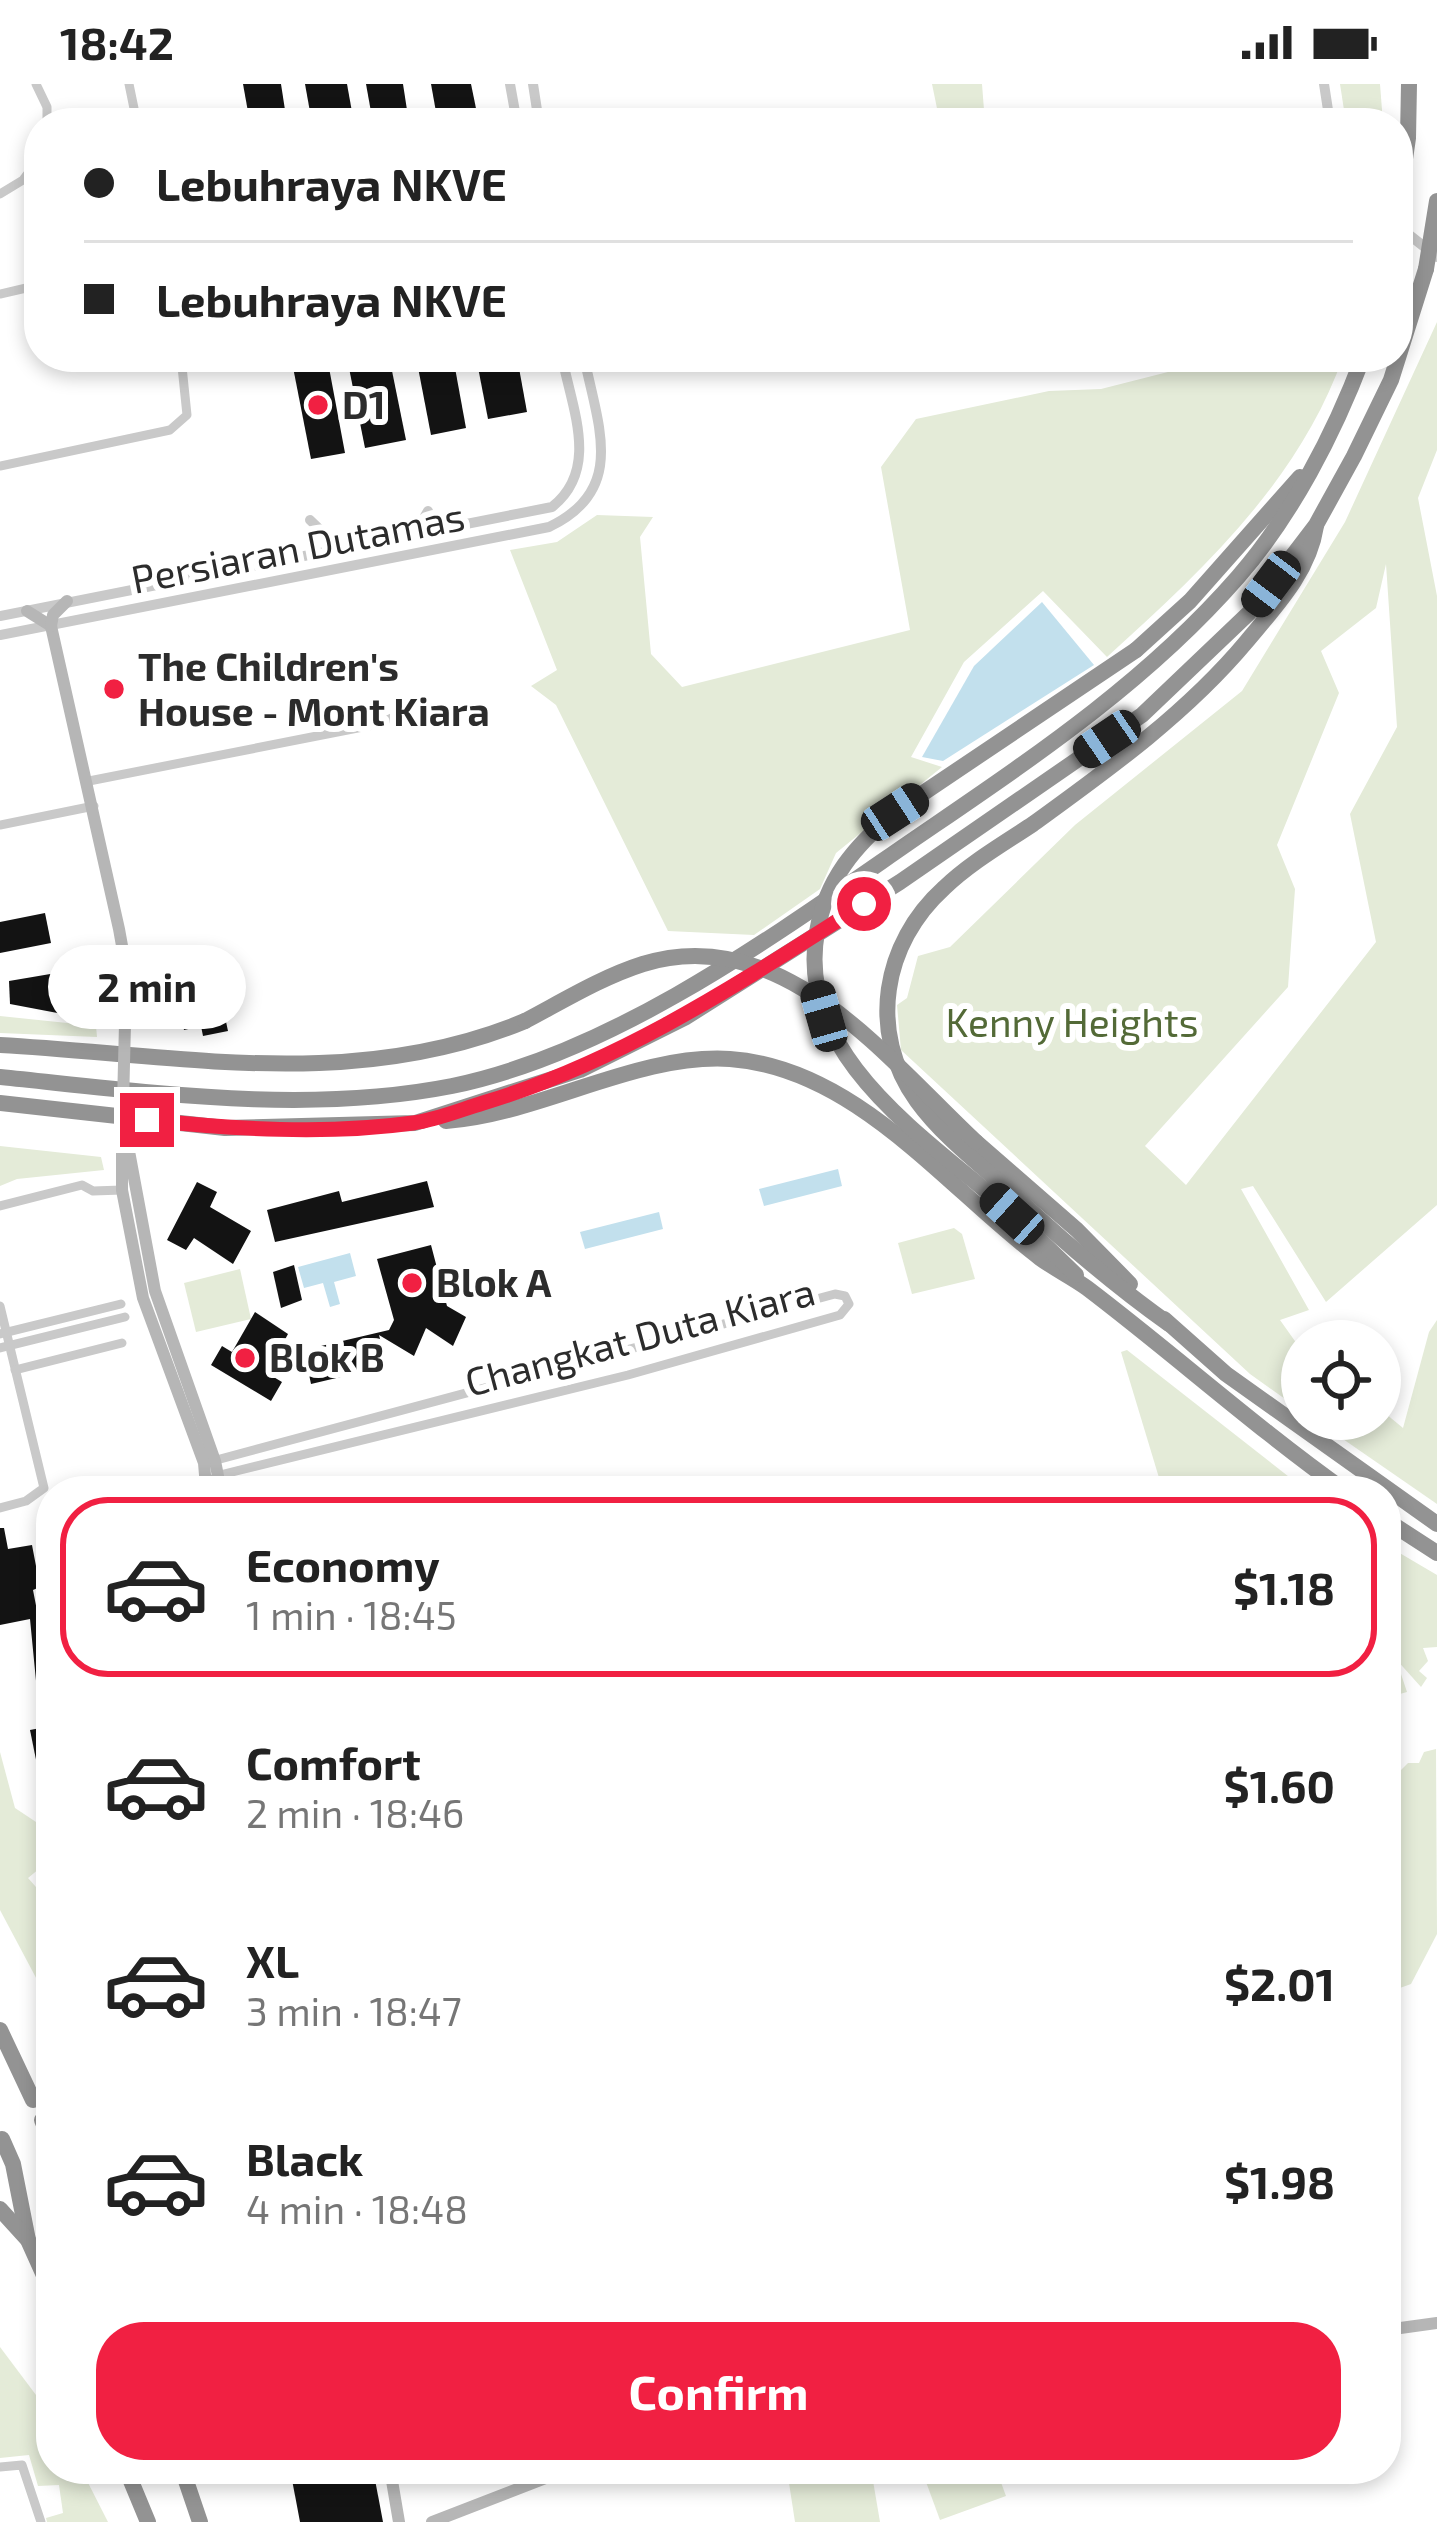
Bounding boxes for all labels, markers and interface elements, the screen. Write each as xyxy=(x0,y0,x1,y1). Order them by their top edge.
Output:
text: 18:42 xyxy=(60,15,174,69)
text: Lebuhraya NKVE xyxy=(156,156,507,210)
text: Lebuhraya NKVE xyxy=(156,272,507,326)
place label: D1 xyxy=(342,380,386,427)
marker: D1 xyxy=(305,392,331,418)
street label: Persiaran Dutamas xyxy=(127,491,468,602)
car xyxy=(1235,544,1307,624)
place label: The Children's House - Mont Kiara xyxy=(138,642,490,734)
marker: The Children's House - Mont Kiara xyxy=(101,676,127,702)
car xyxy=(1067,704,1147,774)
car xyxy=(855,777,935,847)
route start xyxy=(837,877,891,931)
callout: 2 min xyxy=(48,946,246,1030)
text: 2 min xyxy=(97,963,197,1010)
car xyxy=(797,976,851,1056)
park label: Kenny Heights xyxy=(945,998,1199,1045)
route end xyxy=(120,1093,174,1147)
car xyxy=(973,1177,1051,1251)
place label: Blok A xyxy=(436,1258,552,1305)
street label: Changkat Duta Kiara xyxy=(460,1266,819,1405)
marker: Blok A xyxy=(399,1270,425,1296)
map controls xyxy=(1281,1320,1401,1440)
button: locate xyxy=(1281,1320,1401,1440)
place label: Blok B xyxy=(269,1333,385,1380)
marker: Blok B xyxy=(232,1345,258,1371)
icon: car xyxy=(102,1533,210,1641)
text: Economy xyxy=(246,1537,440,1591)
text: $1.18 xyxy=(1233,1560,1335,1614)
text: 1 min · 18:45 xyxy=(246,1591,457,1638)
icon: car xyxy=(102,1731,210,1839)
text: Comfort xyxy=(246,1735,421,1789)
text: $1.60 xyxy=(1224,1758,1335,1812)
text: 2 min · 18:46 xyxy=(246,1789,464,1836)
icon: car xyxy=(102,1929,210,2037)
text: XL xyxy=(246,1933,299,1987)
text: $2.01 xyxy=(1224,1956,1335,2010)
text: 3 min · 18:47 xyxy=(246,1987,462,2034)
icon: car xyxy=(102,2127,210,2235)
text: Black xyxy=(246,2131,363,2185)
text: $1.98 xyxy=(1224,2154,1335,2208)
text: 4 min · 18:48 xyxy=(246,2185,468,2232)
button: Confirm xyxy=(96,2322,1341,2460)

